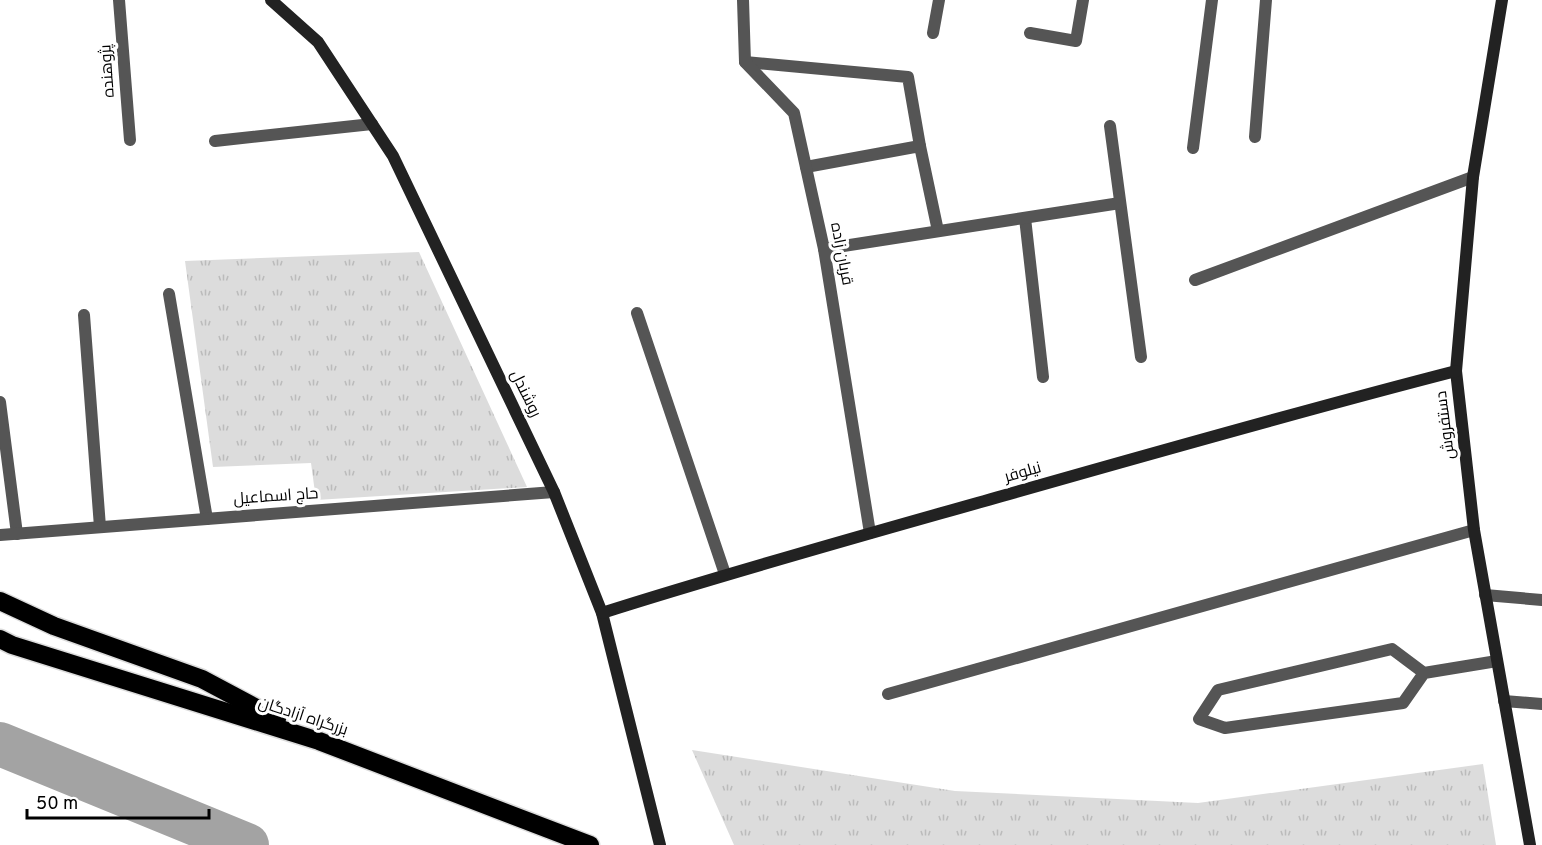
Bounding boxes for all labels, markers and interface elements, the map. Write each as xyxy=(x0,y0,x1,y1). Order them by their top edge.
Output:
street label: پژوهنده xyxy=(96,43,120,98)
street label: قربان زاده xyxy=(825,221,857,287)
street label: روشندل xyxy=(505,367,545,421)
street label: دستفروش xyxy=(1432,390,1460,460)
street label: نیلوفر xyxy=(1001,458,1044,488)
street label: حاج اسماعیل xyxy=(233,484,319,510)
street label: بزرگراه آزادگان xyxy=(256,693,350,741)
scale bar xyxy=(27,782,208,820)
text: 50 m xyxy=(36,793,78,816)

